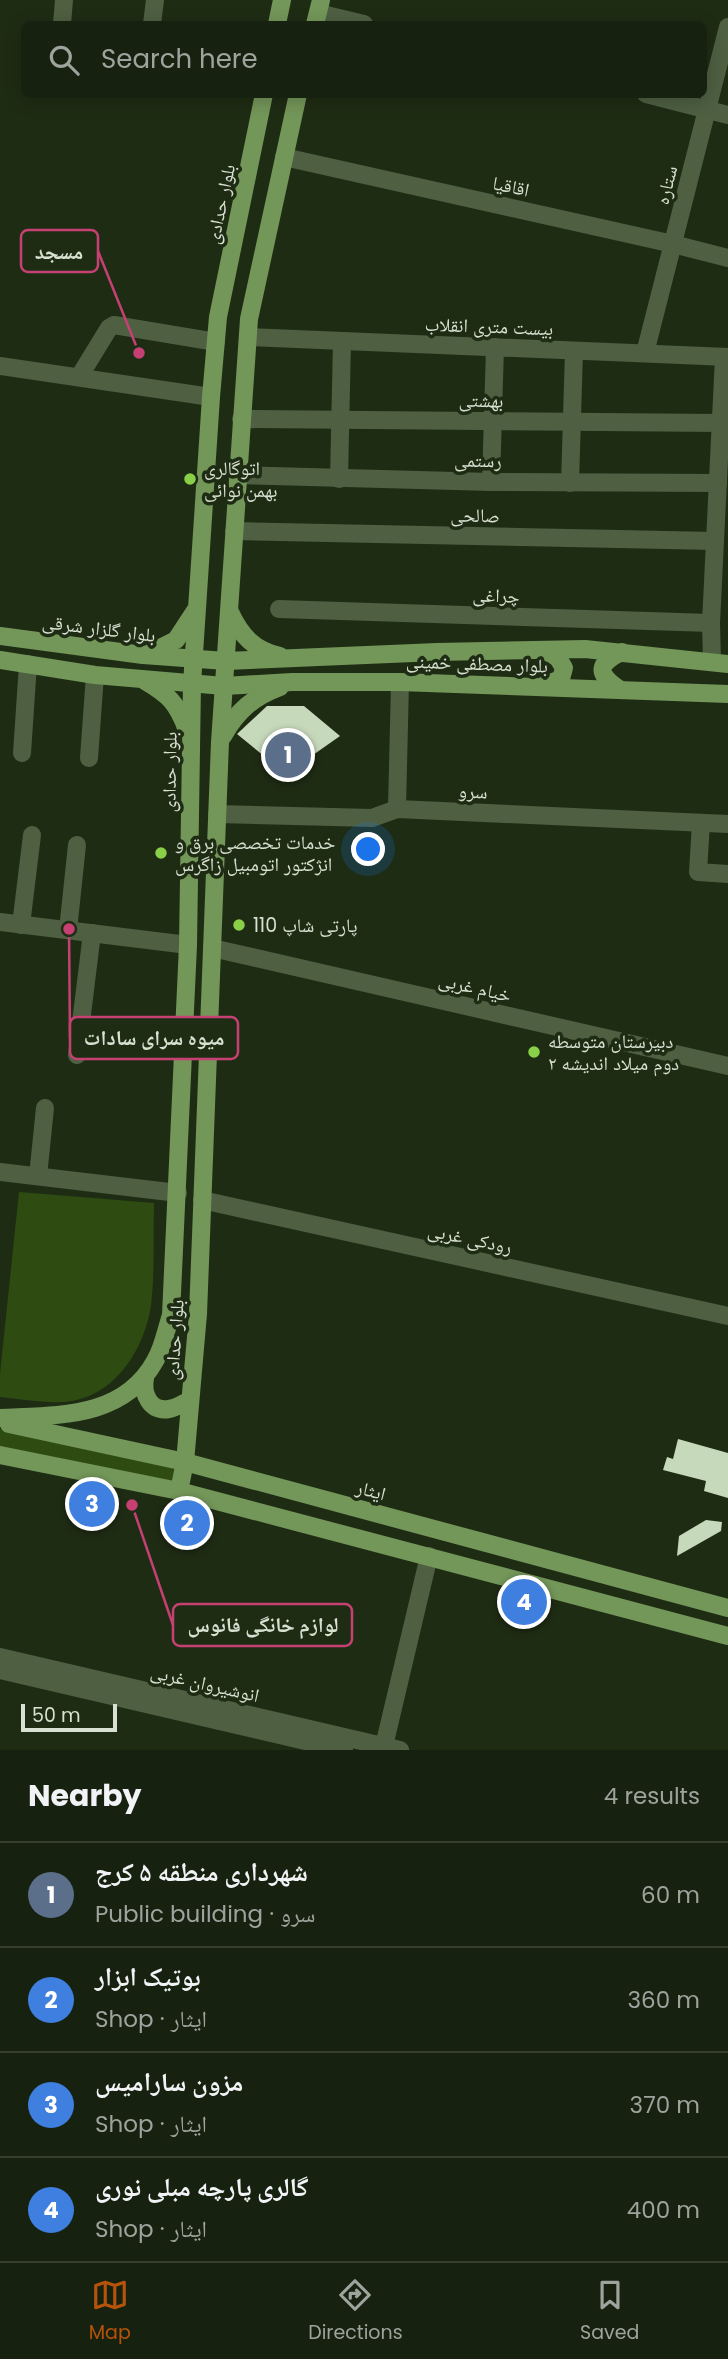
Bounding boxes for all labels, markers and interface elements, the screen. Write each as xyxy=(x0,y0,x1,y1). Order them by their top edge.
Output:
search box xyxy=(21,21,707,98)
icon: search xyxy=(45,41,83,79)
text: Search here xyxy=(101,41,258,77)
street label: بلوار حدادی xyxy=(199,162,242,246)
street label: ستاره xyxy=(649,163,684,207)
street label: اقاقیا xyxy=(490,169,532,204)
callout: مسجد xyxy=(21,230,98,272)
text: مسجد xyxy=(35,237,83,266)
street label: بیست متری انقلاب xyxy=(424,311,554,342)
street label: بهشتی xyxy=(458,387,504,414)
street label: رستمی xyxy=(454,447,502,474)
place label: اتوگالری بهمن نوائی xyxy=(204,455,277,504)
marker: اتوگالری بهمن نوائی xyxy=(182,471,198,487)
street label: صالحی xyxy=(450,502,500,529)
street label: چراغی xyxy=(472,581,520,610)
street label: بلوار گلزار شرقی xyxy=(41,608,157,649)
street label: بلوار مصطفی خمینی xyxy=(406,648,548,679)
pin: 1 xyxy=(265,729,311,781)
street label: بلوار حدادی xyxy=(155,731,184,813)
street label: سرو xyxy=(458,777,488,806)
place label: خدمات تخصصی برق و انژکتور اتومبیل زاگرس xyxy=(175,829,335,878)
your location xyxy=(351,832,385,866)
marker: خدمات تخصصی برق و انژکتور اتومبیل زاگرس xyxy=(153,845,169,861)
place label: پارتی شاپ 110 xyxy=(253,912,357,939)
marker: پارتی شاپ 110 xyxy=(231,917,247,933)
street label: خیام غربی xyxy=(436,966,514,1009)
callout: میوه سرای سادات xyxy=(70,1017,238,1059)
text: میوه سرای سادات xyxy=(84,1023,224,1052)
place label: دبیرستان متوسطه دوم میلاد اندیشه ۲ xyxy=(548,1028,679,1077)
marker: دبیرستان متوسطه دوم میلاد اندیشه ۲ xyxy=(526,1044,542,1060)
street label: رودکی غربی xyxy=(425,1216,515,1261)
street label: بلوار حدادی xyxy=(158,1299,191,1381)
street label: ایثار xyxy=(352,1473,389,1507)
pin: 3 xyxy=(69,1478,115,1530)
pin: 2 xyxy=(164,1497,210,1549)
pin: 4 xyxy=(501,1576,547,1628)
callout: لوازم خانگی فانوس xyxy=(173,1604,352,1646)
text: لوازم خانگی فانوس xyxy=(187,1610,339,1639)
street label: انوشیروان غربی xyxy=(148,1658,262,1709)
scale bar xyxy=(21,1701,117,1733)
text: 50 m xyxy=(32,1702,81,1729)
text: Nearby xyxy=(28,1774,142,1817)
text: 4 results xyxy=(604,1780,700,1812)
text: شهرداری منطقه ۵ کرج xyxy=(95,1854,308,1890)
text: 1 xyxy=(47,1879,55,1911)
text: 60 m xyxy=(641,1879,700,1911)
text: Public building · سرو xyxy=(95,1898,315,1930)
text: بوتیک ابزار xyxy=(95,1959,201,1995)
text: 2 xyxy=(44,1984,58,2016)
text: 360 m xyxy=(628,1984,700,2016)
text: Shop · ایثار xyxy=(95,2003,207,2035)
text: مزون سارامیس xyxy=(95,2064,243,2100)
text: 3 xyxy=(44,2089,58,2121)
text: 370 m xyxy=(630,2089,700,2121)
text: Shop · ایثار xyxy=(95,2108,207,2140)
text: گالری پارچه مبلی نوری xyxy=(95,2169,309,2205)
text: 4 xyxy=(43,2194,59,2226)
text: 400 m xyxy=(627,2194,700,2226)
text: Shop · ایثار xyxy=(95,2213,207,2245)
tab: Map xyxy=(89,2276,131,2347)
tab: Directions xyxy=(308,2276,403,2347)
tab: Saved xyxy=(580,2276,639,2347)

